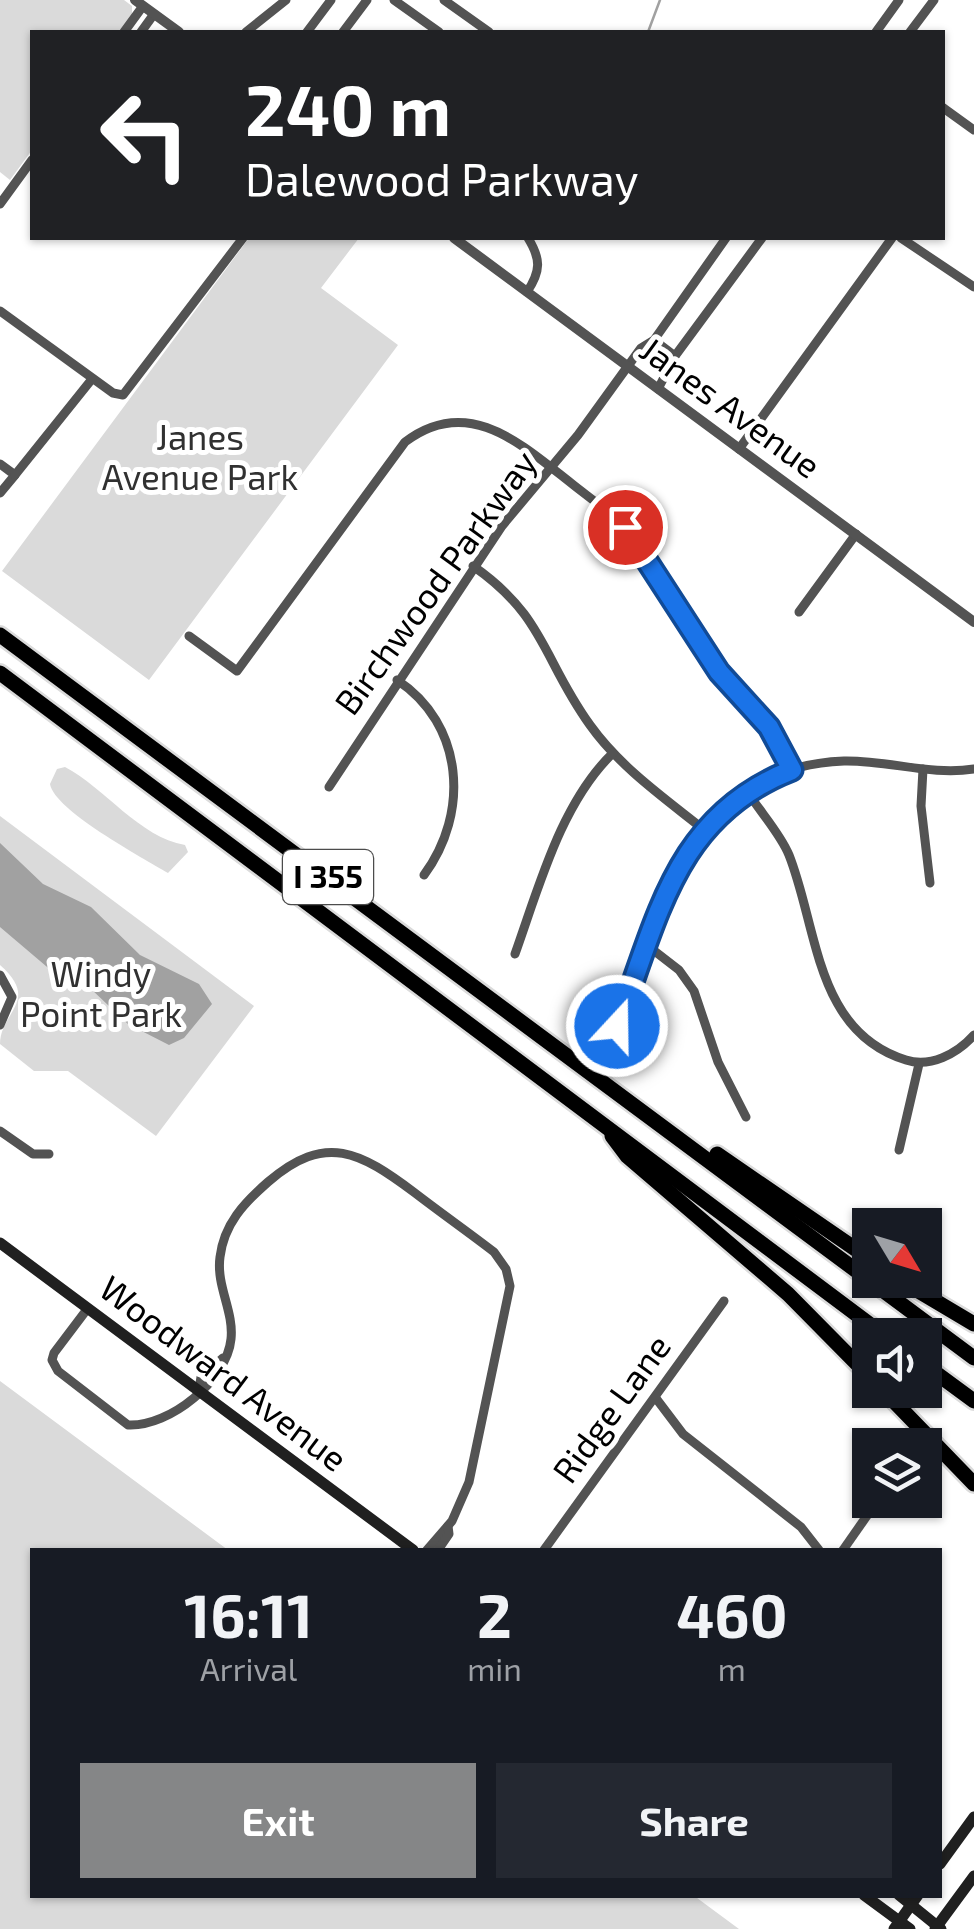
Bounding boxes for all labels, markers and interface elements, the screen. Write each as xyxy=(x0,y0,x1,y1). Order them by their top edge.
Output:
text: 240 m xyxy=(245,66,451,150)
icon: left xyxy=(80,70,210,200)
text: Dalewood Parkway xyxy=(245,151,638,205)
street label: Janes Avenue xyxy=(633,327,829,486)
park label: Janes Avenue Park xyxy=(102,415,299,497)
street label: Birchwood Parkway xyxy=(325,442,544,722)
pin xyxy=(583,485,668,570)
icon: arrive xyxy=(598,500,653,555)
road number: I 355 xyxy=(283,850,373,904)
park label: Windy Point Park xyxy=(20,952,182,1034)
position arrow xyxy=(565,974,669,1078)
north arrow xyxy=(852,1208,942,1298)
map controls xyxy=(852,1208,942,1518)
street label: Woodward Avenue xyxy=(92,1266,356,1479)
button: sound xyxy=(852,1318,942,1408)
street label: Ridge Lane xyxy=(543,1326,678,1490)
button: layers xyxy=(852,1428,942,1518)
text: 16:11 xyxy=(184,1578,313,1650)
text: 2 xyxy=(477,1578,512,1650)
text: 460 xyxy=(676,1578,788,1650)
text: Arrival xyxy=(200,1649,297,1687)
text: min xyxy=(467,1649,522,1687)
text: m xyxy=(718,1649,746,1687)
button: Exit xyxy=(80,1763,476,1878)
button: Share xyxy=(496,1763,892,1878)

